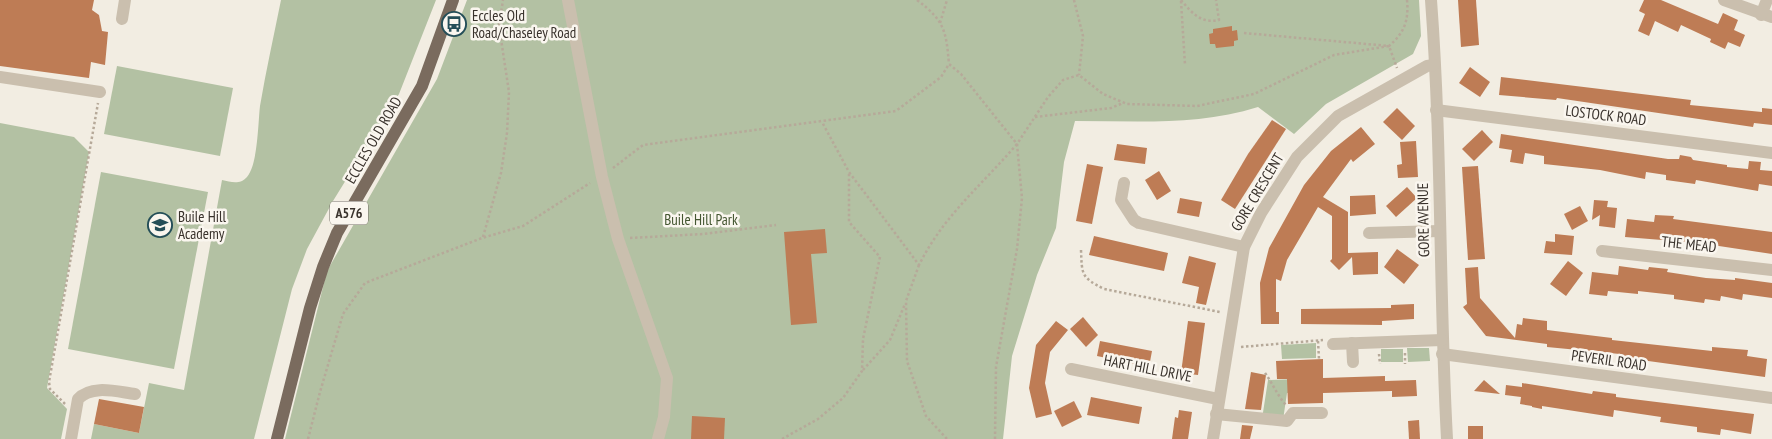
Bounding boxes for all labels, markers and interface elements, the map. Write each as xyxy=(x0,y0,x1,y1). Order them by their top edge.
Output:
place label: Eccles Old Road/Chaseley Road xyxy=(472,6,576,42)
bus stop icon: Eccles Old Road/Chaseley Road xyxy=(441,11,467,37)
street label: ECCLES OLD ROAD xyxy=(340,93,406,187)
street label: LOSTOCK ROAD xyxy=(1565,101,1648,129)
street label: GORE CRESCENT xyxy=(1226,149,1288,234)
street label: GORE AVENUE xyxy=(1413,183,1433,257)
road number: A576 xyxy=(330,202,368,224)
place label: Buile Hill Academy xyxy=(178,207,226,243)
park label: Buile Hill Park xyxy=(664,210,738,229)
school or university icon: Buile Hill Academy xyxy=(147,212,173,238)
street label: THE MEAD xyxy=(1660,232,1718,256)
street label: PEVERIL ROAD xyxy=(1570,345,1648,375)
street label: HART HILL DRIVE xyxy=(1102,350,1194,386)

